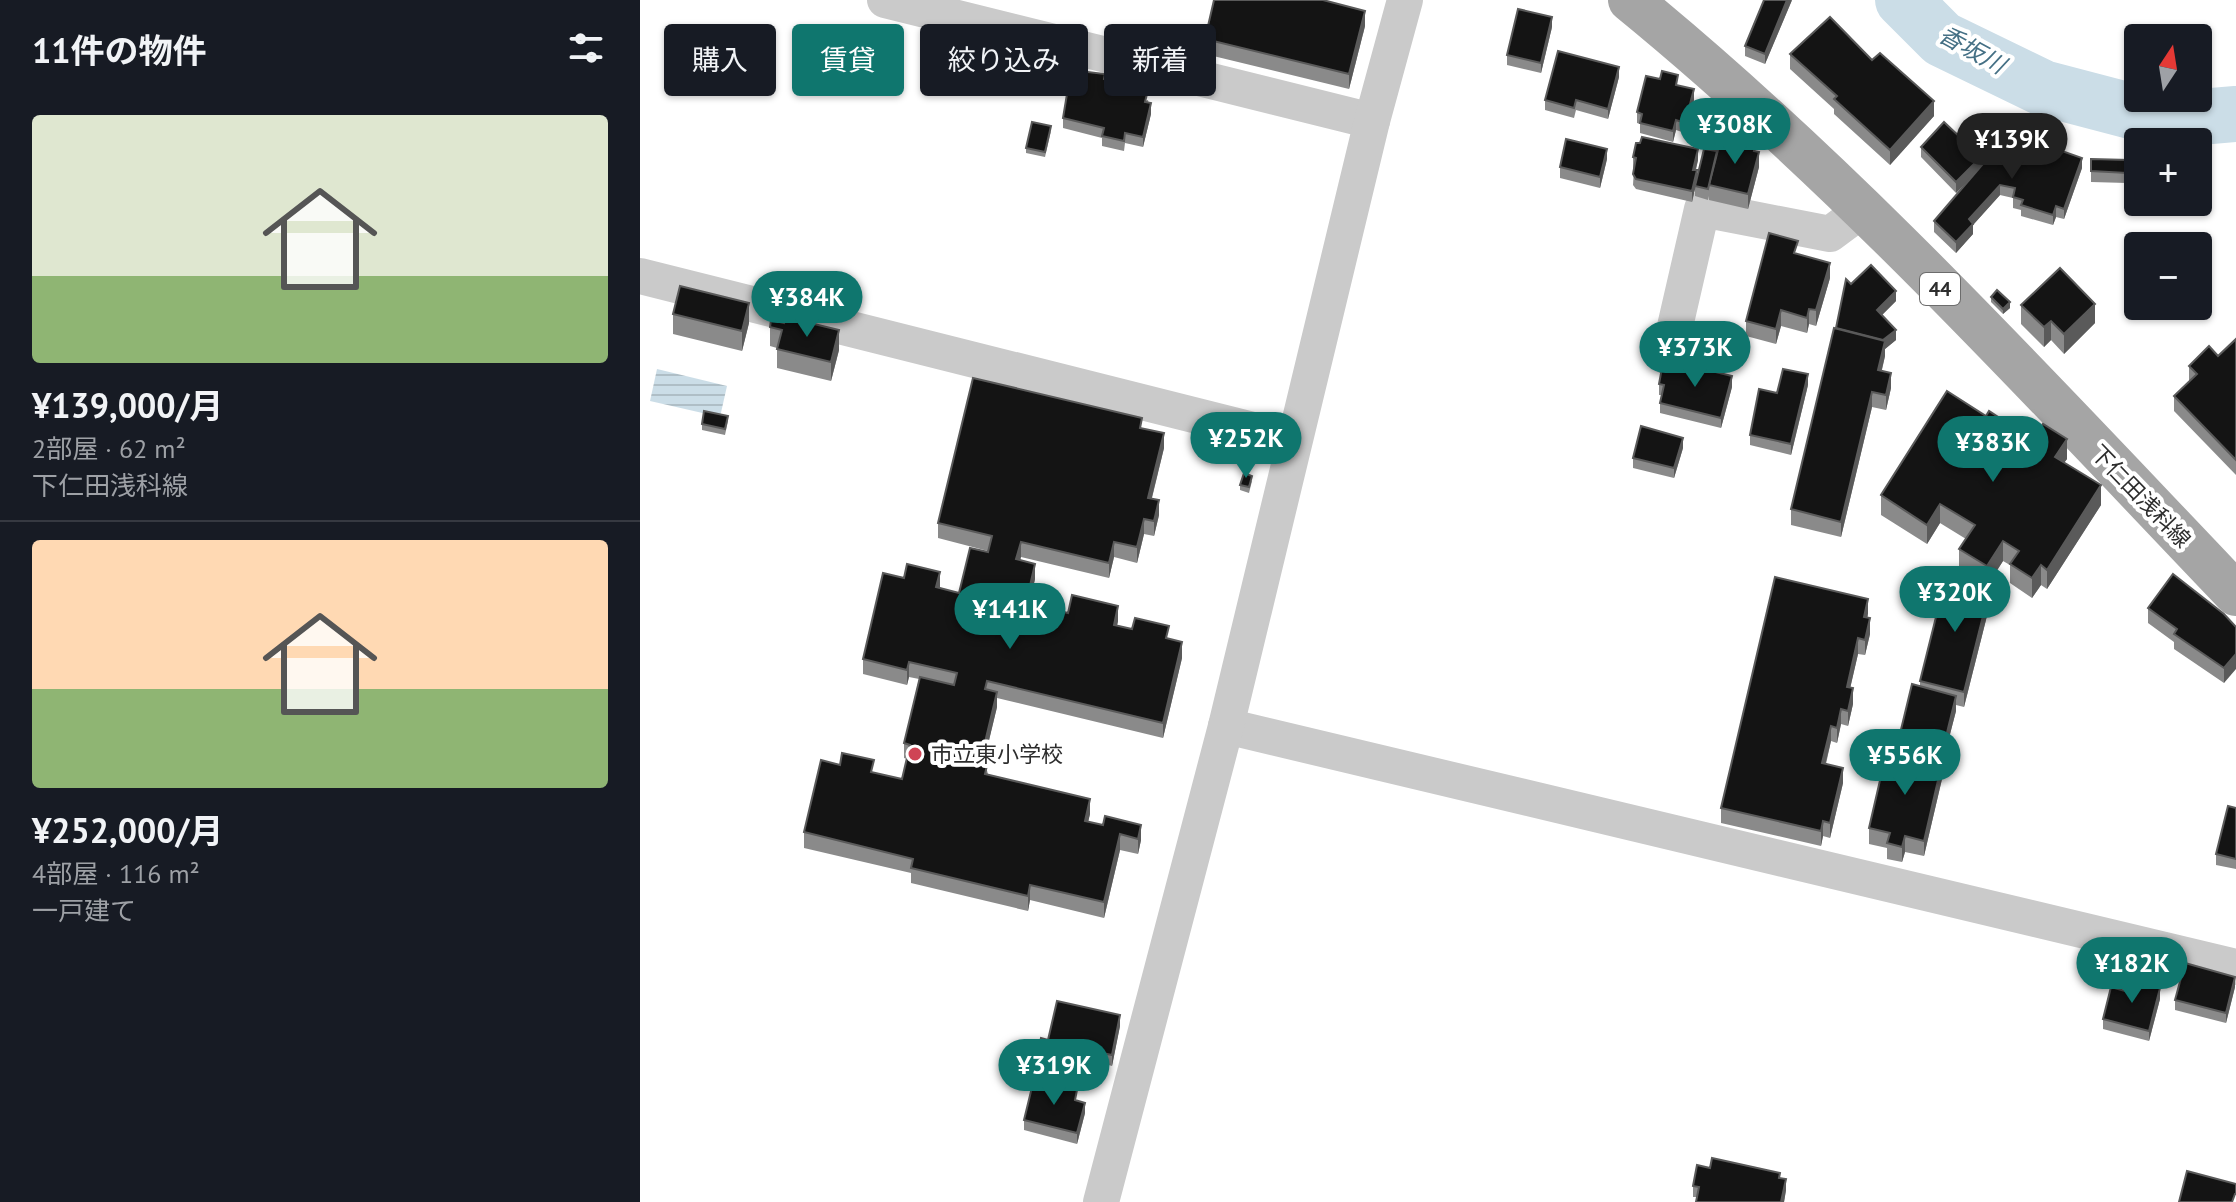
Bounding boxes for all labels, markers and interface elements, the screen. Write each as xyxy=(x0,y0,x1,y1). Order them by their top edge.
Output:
water label: 香坂川 xyxy=(1933,19,2014,82)
chip: 購入 xyxy=(664,24,776,96)
chip: 賃貸 xyxy=(792,24,904,96)
chip: 絞り込み xyxy=(920,24,1088,96)
chip: 新着 xyxy=(1104,24,1216,96)
north arrow xyxy=(2124,24,2212,112)
map controls xyxy=(2124,24,2212,320)
icon: filters xyxy=(564,26,608,70)
text: 11件の物件 xyxy=(32,28,207,72)
pin: ¥308K xyxy=(1679,98,1791,166)
text: ¥308K xyxy=(1697,107,1773,140)
pin: ¥139K xyxy=(1956,113,2068,181)
text: ¥139K xyxy=(1974,122,2050,155)
button: + xyxy=(2124,128,2212,216)
icon: home xyxy=(248,167,392,311)
button: − xyxy=(2124,232,2212,320)
pin: ¥384K xyxy=(751,271,863,339)
road number: 44 xyxy=(1920,273,1960,305)
text: ¥384K xyxy=(769,280,845,313)
pin: ¥373K xyxy=(1639,321,1751,389)
text: ¥373K xyxy=(1657,330,1733,363)
text: ¥139,000/月 xyxy=(32,383,223,427)
pin: ¥252K xyxy=(1190,412,1302,480)
pin: ¥383K xyxy=(1937,416,2049,484)
text: ¥252K xyxy=(1208,421,1284,454)
text: ¥383K xyxy=(1955,425,2031,458)
text: 2部屋 · 62 m² xyxy=(32,432,186,465)
street label: 下仁田浅科線 xyxy=(2085,439,2197,553)
text: 下仁田浅科線 xyxy=(32,469,188,502)
pin: ¥320K xyxy=(1899,566,2011,634)
text: ¥320K xyxy=(1917,575,1993,608)
pin: ¥141K xyxy=(954,583,1066,651)
icon: home xyxy=(248,592,392,736)
text: ¥141K xyxy=(972,592,1048,625)
pin: ¥556K xyxy=(1849,729,1961,797)
text: ¥556K xyxy=(1867,738,1943,771)
place label: 市立東小学校 xyxy=(931,740,1063,768)
marker: 市立東小学校 xyxy=(906,745,924,763)
text: ¥252,000/月 xyxy=(32,808,223,852)
text: 4部屋 · 116 m² xyxy=(32,857,200,890)
text: 一戸建て xyxy=(32,894,136,927)
pin: ¥182K xyxy=(2076,937,2188,1005)
text: ¥182K xyxy=(2094,946,2170,979)
pin: ¥319K xyxy=(998,1039,1110,1107)
text: ¥319K xyxy=(1016,1048,1092,1081)

